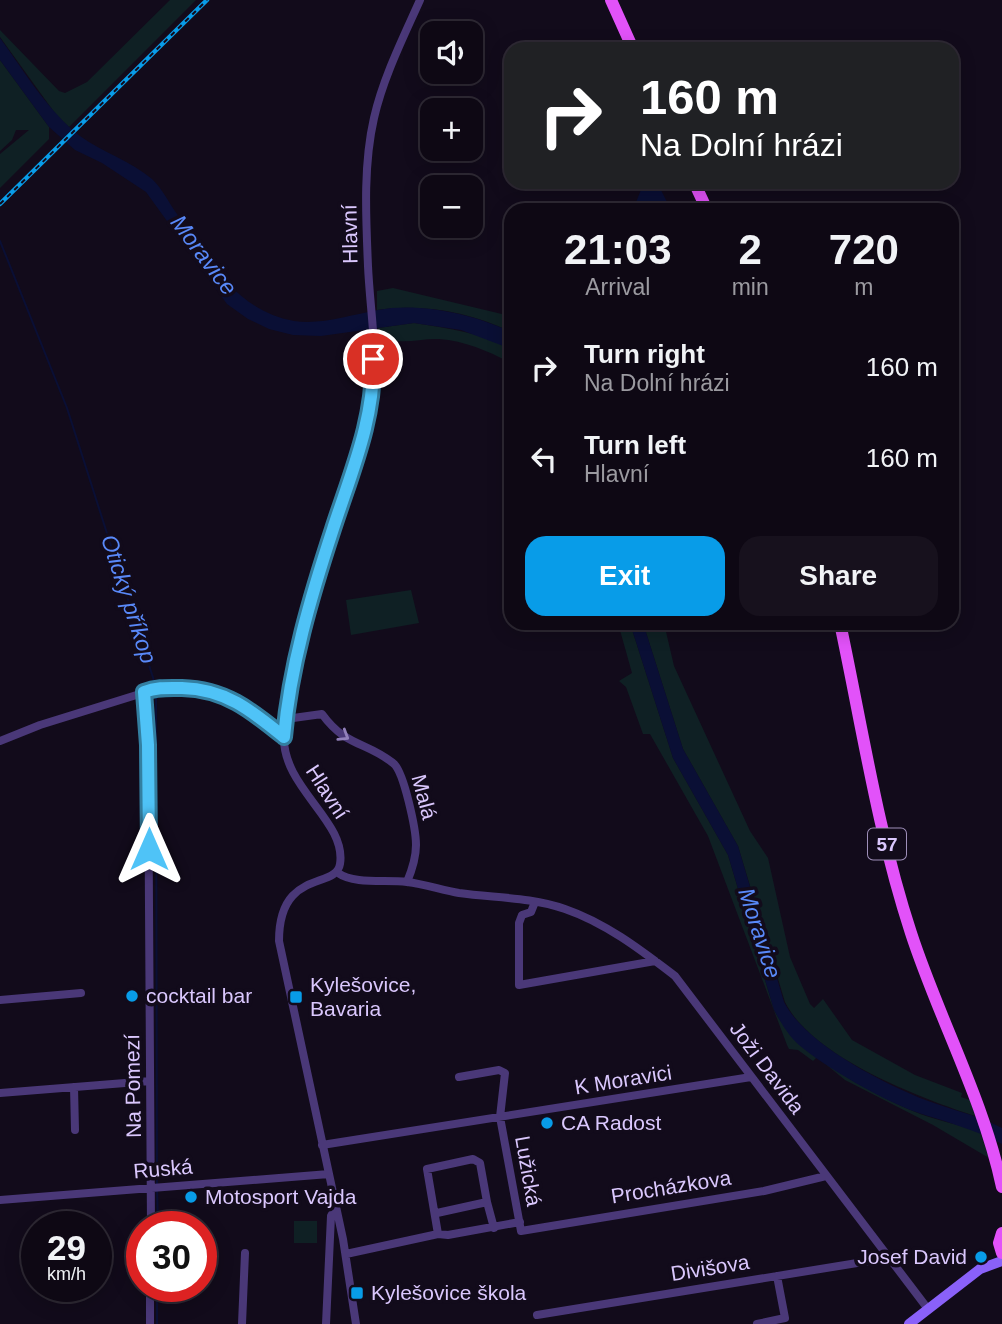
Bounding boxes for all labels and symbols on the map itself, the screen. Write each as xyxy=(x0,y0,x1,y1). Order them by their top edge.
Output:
street label: Hlavní xyxy=(337,204,362,264)
water label: Moravice xyxy=(166,210,242,300)
pin xyxy=(343,329,403,389)
water label: Otický příkop xyxy=(96,531,162,667)
one-way arrow xyxy=(336,728,349,741)
street label: Hlavní xyxy=(302,761,353,823)
street label: Malá xyxy=(407,772,442,822)
position arrow xyxy=(112,812,186,886)
road number: 57 xyxy=(868,828,906,860)
water label: Moravice xyxy=(733,885,787,981)
place label: Kylešovice, Bavaria xyxy=(310,973,416,1020)
place label: cocktail bar xyxy=(146,984,252,1007)
marker: cocktail bar xyxy=(124,988,140,1004)
marker: Kylešovice, Bavaria xyxy=(288,989,304,1005)
street label: Joži Davida xyxy=(726,1017,809,1118)
street label: Na Pomezí xyxy=(120,1034,145,1138)
street label: K Moravici xyxy=(573,1060,673,1099)
place label: CA Radost xyxy=(561,1111,662,1134)
marker: CA Radost xyxy=(539,1115,555,1131)
street label: Lužická xyxy=(511,1134,546,1208)
street label: Ruská xyxy=(132,1154,194,1183)
street label: Procházkova xyxy=(609,1166,733,1207)
place label: Motosport Vajda xyxy=(205,1185,357,1208)
marker: Motosport Vajda xyxy=(183,1189,199,1205)
speed limit sign: 30 xyxy=(126,1211,217,1302)
place label: Josef David xyxy=(857,1245,967,1268)
marker: Josef David xyxy=(973,1249,989,1265)
street label: Divišova xyxy=(669,1250,751,1285)
place label: Kylešovice škola xyxy=(371,1281,527,1304)
marker: Kylešovice škola xyxy=(349,1285,365,1301)

